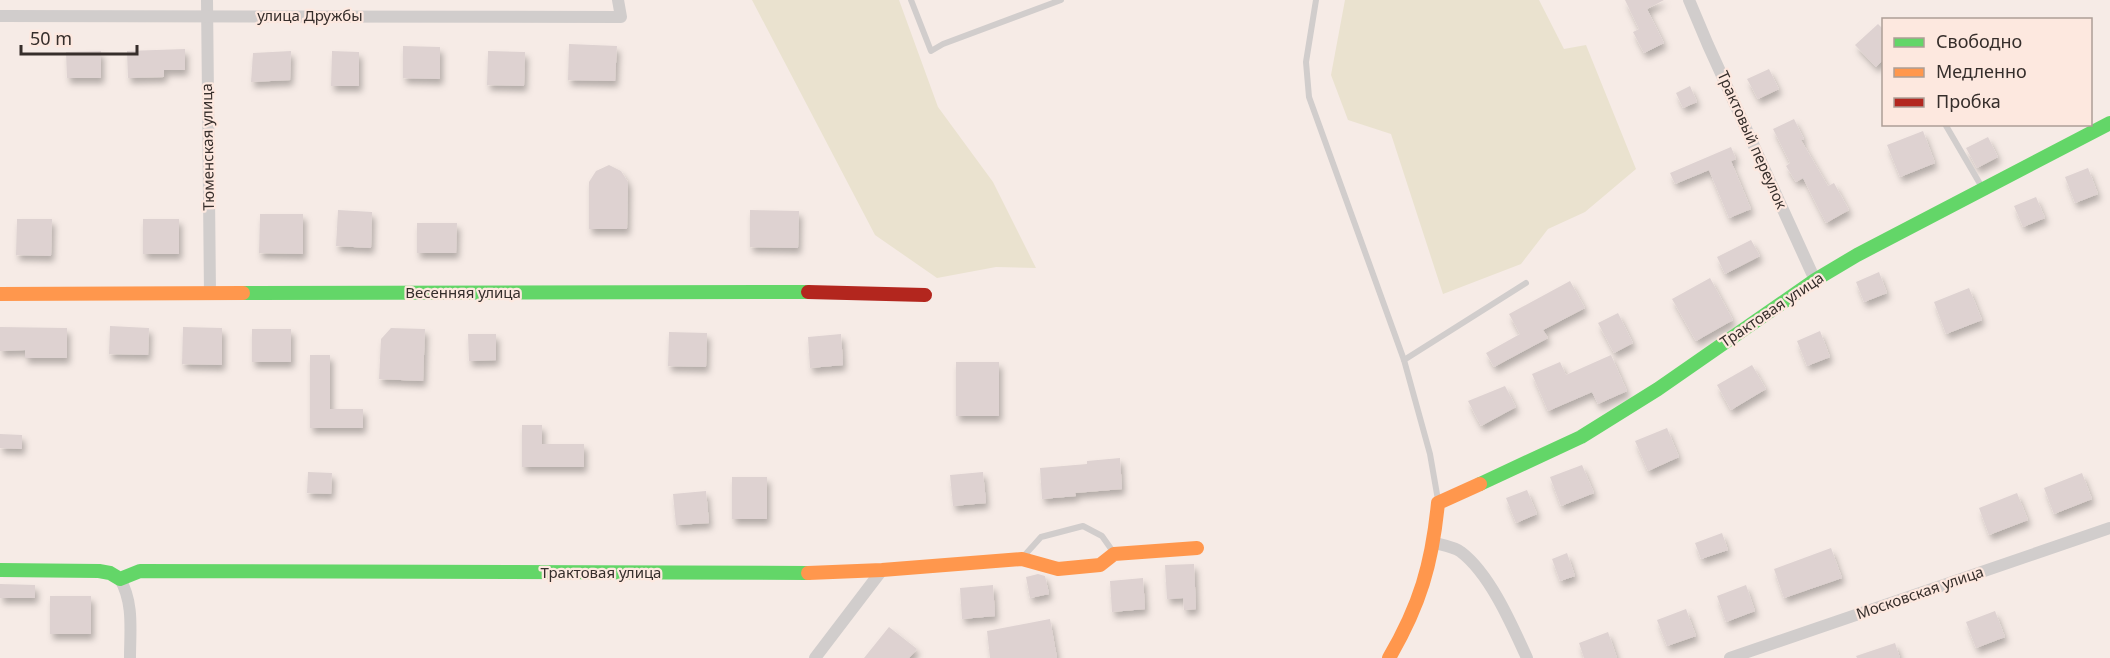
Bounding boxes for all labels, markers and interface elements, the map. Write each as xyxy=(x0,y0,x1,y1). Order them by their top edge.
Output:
street label: улица Дружбы xyxy=(257,5,363,25)
scale bar xyxy=(21,18,136,56)
legend xyxy=(1882,18,2092,126)
text: 50 m xyxy=(30,26,72,50)
text: Свободно xyxy=(1936,29,2022,53)
text: Медленно xyxy=(1936,59,2027,83)
street label: Трактовый переулок xyxy=(1713,67,1792,212)
street label: Тюменская улица xyxy=(196,83,218,211)
text: Пробка xyxy=(1936,89,2001,113)
street label: Трактовая улица xyxy=(1716,267,1827,351)
street label: Весенняя улица xyxy=(405,282,521,302)
street label: Московская улица xyxy=(1853,561,1986,623)
street label: Трактовая улица xyxy=(541,562,661,582)

